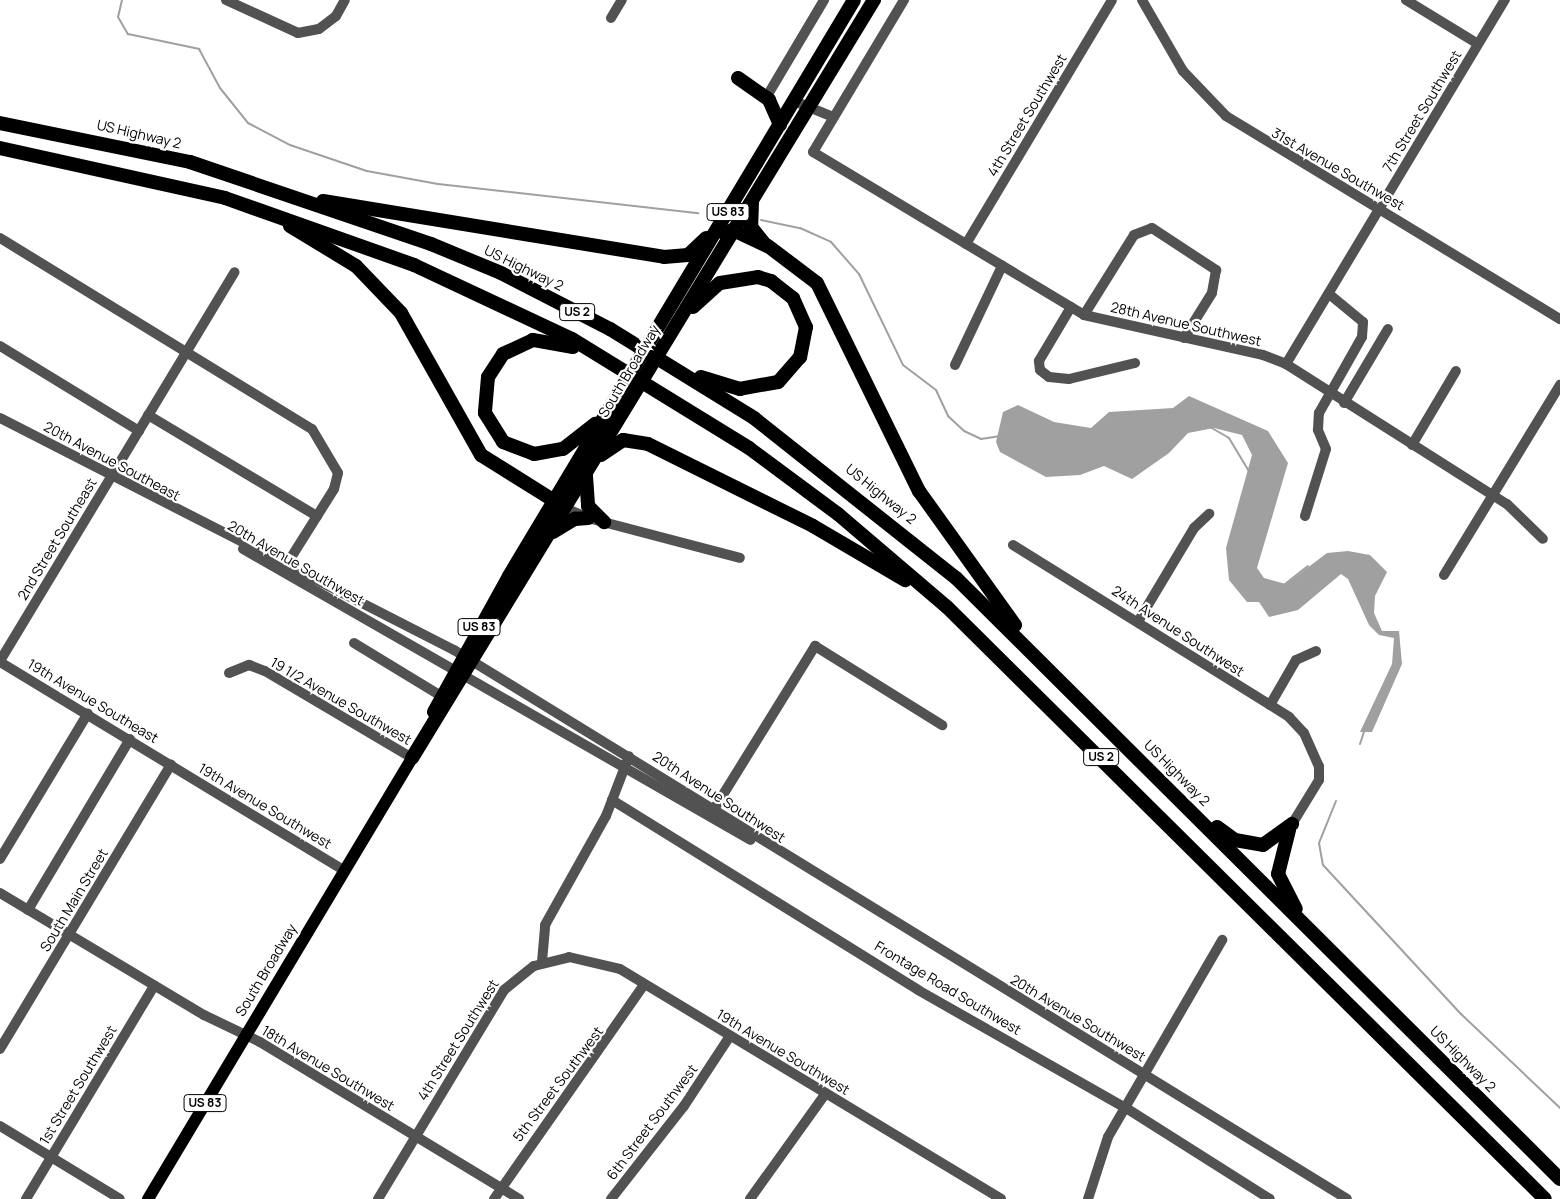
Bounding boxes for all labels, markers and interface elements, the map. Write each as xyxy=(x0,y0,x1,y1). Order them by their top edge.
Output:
street label: 7th Street Southwest xyxy=(1379,47,1465,175)
street label: 4th Street Southwest xyxy=(984,51,1070,179)
street label: US Highway 2 xyxy=(95,116,183,152)
street label: 31st Avenue Southwest xyxy=(1269,124,1407,214)
road number: US 83 xyxy=(706,202,750,222)
street label: US Highway 2 xyxy=(482,242,566,294)
street label: 28th Avenue Southwest xyxy=(1109,298,1263,350)
road number: US 2 xyxy=(558,302,596,322)
street label: South Broadway xyxy=(595,322,663,420)
street label: 20th Avenue Southeast xyxy=(41,418,183,504)
street label: US Highway 2 xyxy=(842,460,920,528)
street label: 2nd Street Southeast xyxy=(14,475,100,603)
street label: 20th Avenue Southwest xyxy=(225,517,367,609)
street label: 24th Avenue Southwest xyxy=(1109,582,1247,680)
road number: US 83 xyxy=(456,618,502,636)
street label: 19 1/2 Avenue Southwest xyxy=(267,654,415,748)
street label: 19th Avenue Southeast xyxy=(25,655,161,747)
street label: US Highway 2 xyxy=(1141,737,1213,809)
street label: 20th Avenue Southwest xyxy=(650,748,788,846)
road number: US 2 xyxy=(1082,748,1120,766)
street label: 19th Avenue Southwest xyxy=(195,760,335,852)
street label: South Main Street xyxy=(37,846,111,954)
street label: South Broadway xyxy=(232,921,300,1019)
street label: Frontage Road Southwest xyxy=(872,938,1024,1038)
street label: 20th Avenue Southwest xyxy=(1007,971,1149,1065)
street label: 4th Street Southwest xyxy=(414,976,502,1104)
street label: 19th Avenue Southwest xyxy=(713,1006,853,1098)
street label: 1st Street Southwest xyxy=(36,1022,120,1148)
street label: 18th Avenue Southwest xyxy=(259,1022,397,1114)
street label: 5th Street Southwest xyxy=(509,1023,607,1145)
street label: US Highway 2 xyxy=(1427,1023,1499,1095)
street label: 6th Street Southwest xyxy=(603,1061,701,1183)
road number: US 83 xyxy=(182,1094,228,1112)

